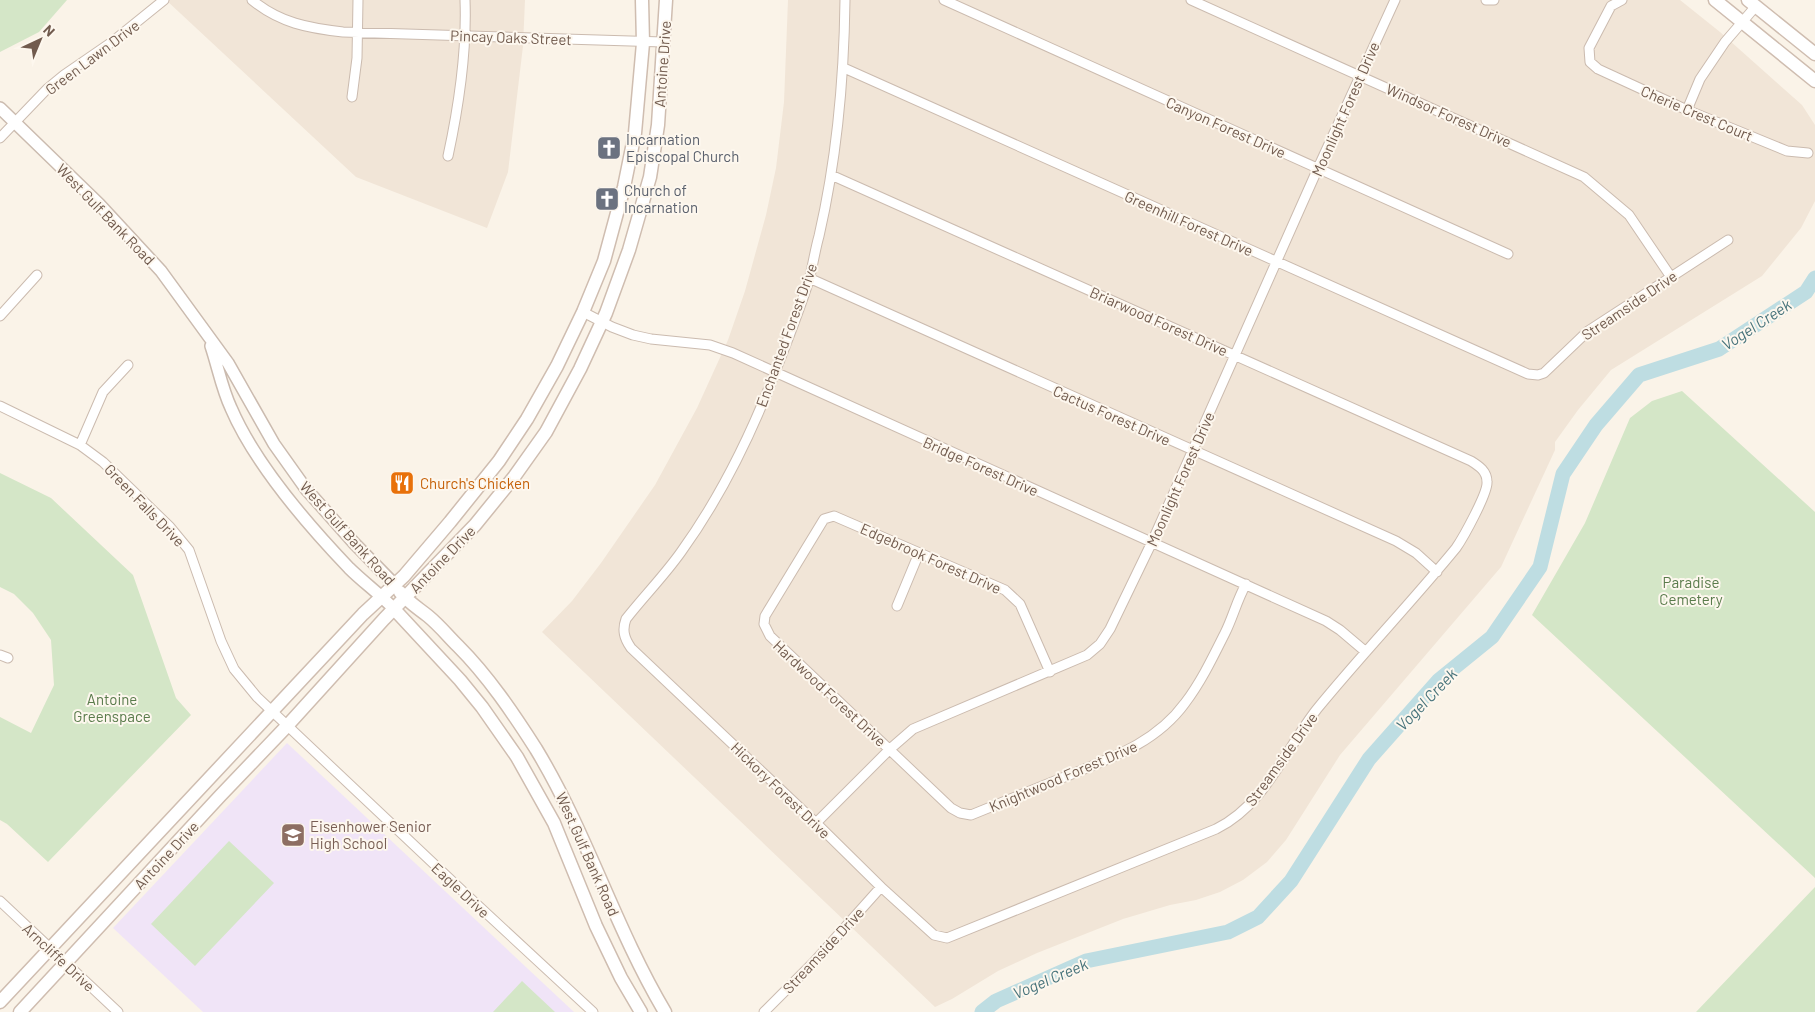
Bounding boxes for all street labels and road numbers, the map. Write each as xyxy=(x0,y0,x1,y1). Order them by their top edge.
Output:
street label: Green Lawn Drive xyxy=(41,16,143,98)
street label: Antoine Drive xyxy=(650,20,674,108)
street label: Pincay Oaks Street xyxy=(450,26,572,48)
street label: Moonlight Forest Drive xyxy=(1307,39,1383,179)
street label: Windsor Forest Drive xyxy=(1383,79,1515,151)
street label: Cherie Crest Court xyxy=(1638,81,1756,145)
street label: Canyon Forest Drive xyxy=(1163,93,1289,161)
street label: West Gulf Bank Road xyxy=(53,160,159,268)
street label: Greenhill Forest Drive xyxy=(1122,187,1256,259)
street label: Enchanted Forest Drive xyxy=(752,261,820,409)
street label: Streamside Drive xyxy=(1578,266,1680,344)
street label: Briarwood Forest Drive xyxy=(1087,283,1231,359)
street label: Cactus Forest Drive xyxy=(1051,381,1173,449)
street label: Moonlight Forest Drive xyxy=(1142,409,1218,549)
street label: Bridge Forest Drive xyxy=(921,432,1041,500)
street label: Green Falls Drive xyxy=(101,460,189,550)
street label: West Gulf Bank Road xyxy=(297,477,399,589)
street label: Edgebrook Forest Drive xyxy=(858,519,1004,597)
street label: Antoine Drive xyxy=(405,522,479,596)
street label: Hardwood Forest Drive xyxy=(770,636,890,750)
street label: Streamside Drive xyxy=(1241,709,1321,809)
street label: Knightwood Forest Drive xyxy=(986,737,1140,815)
street label: Hickory Forest Drive xyxy=(728,738,834,842)
street label: West Gulf Bank Road xyxy=(553,789,623,919)
street label: Antoine Drive xyxy=(130,817,202,893)
street label: Eagle Drive xyxy=(428,859,494,921)
street label: Streamside Drive xyxy=(778,903,868,997)
street label: Arncliffe Drive xyxy=(19,919,99,995)

